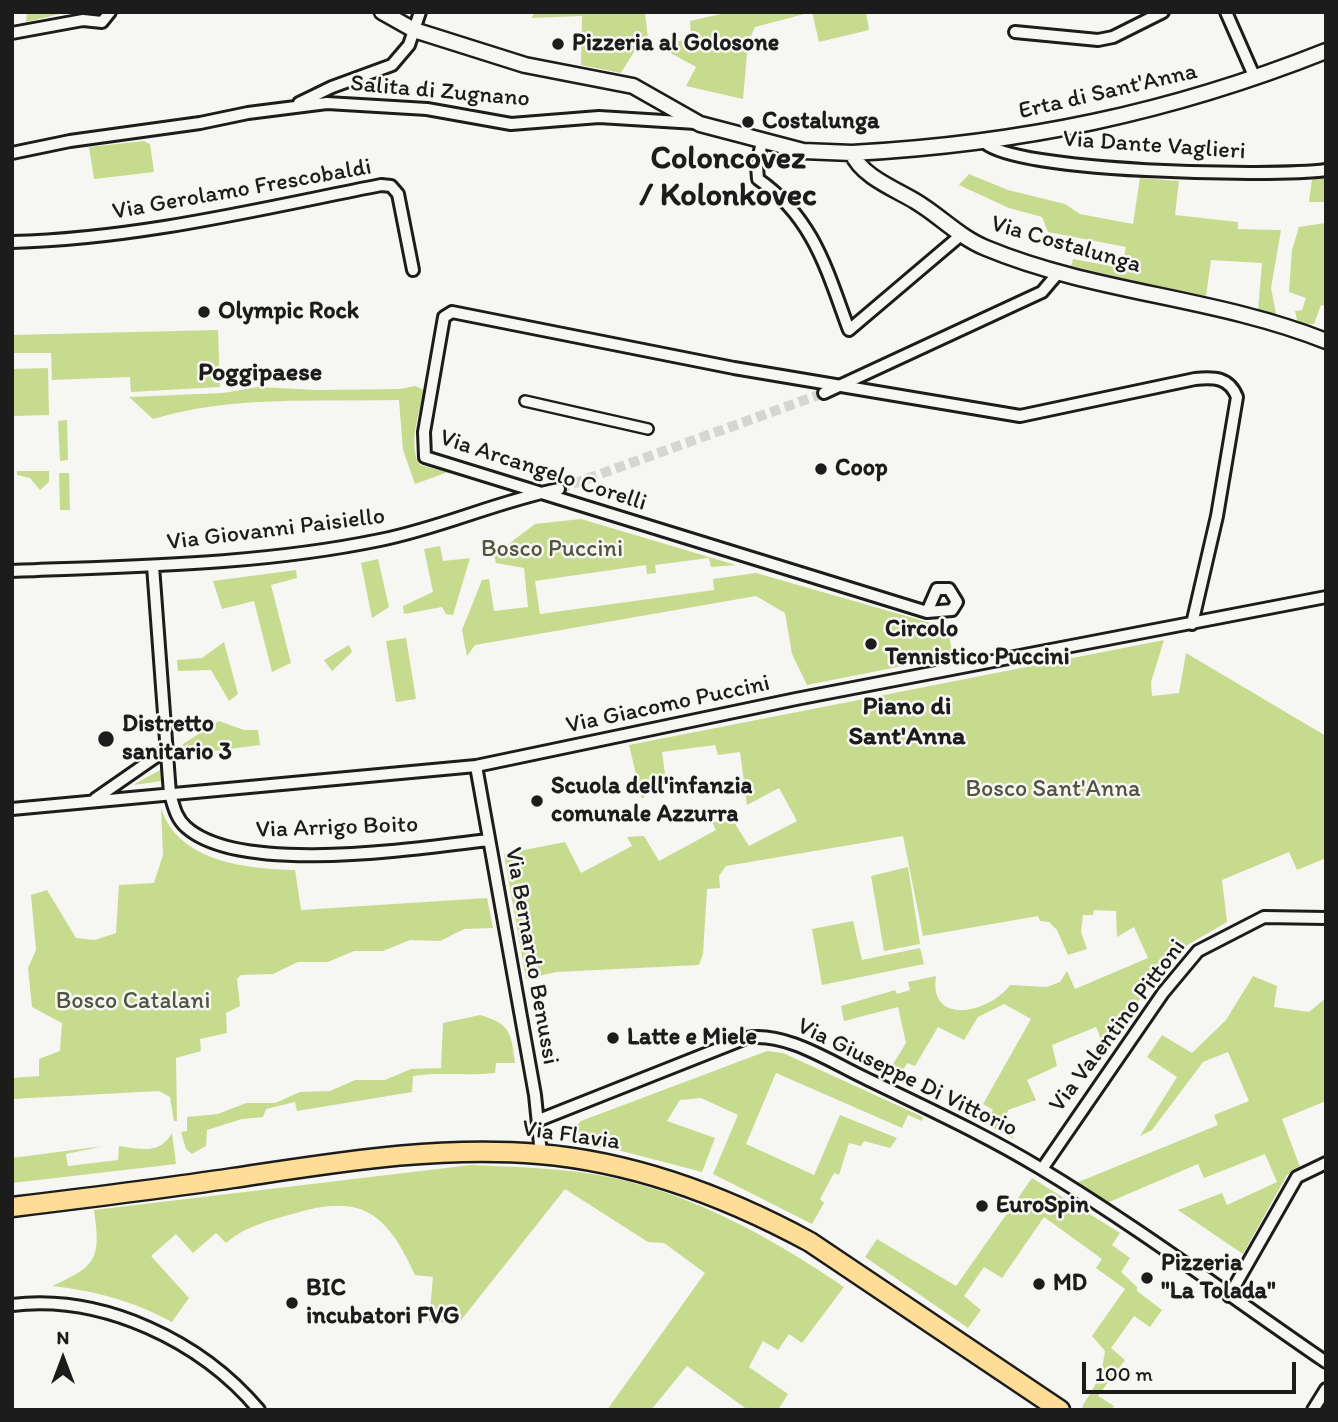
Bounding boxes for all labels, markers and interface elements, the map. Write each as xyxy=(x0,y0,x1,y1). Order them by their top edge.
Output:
place label: Pizzeria al Golosone xyxy=(572,30,779,58)
marker: Pizzeria al Golosone xyxy=(550,36,566,52)
street label: Erta di Sant'Anna xyxy=(1016,57,1200,127)
street label: Salita di Zugnano xyxy=(349,70,531,114)
place label: Costalunga xyxy=(762,108,880,136)
marker: Costalunga xyxy=(740,114,756,130)
street label: Via Dante Vaglieri xyxy=(1062,125,1246,167)
district label: Coloncovez / Kolonkovec xyxy=(639,141,817,216)
street label: Via Gerolamo Frescobaldi xyxy=(110,153,374,227)
street label: Via Costalunga xyxy=(988,210,1144,280)
place label: Olympic Rock xyxy=(218,298,359,326)
marker: Olympic Rock xyxy=(196,304,212,320)
district label: Poggipaese xyxy=(198,357,322,389)
street label: Via Arcangelo Corelli xyxy=(436,424,650,518)
place label: Coop xyxy=(835,455,888,483)
marker: Coop xyxy=(813,461,829,477)
street label: Via Giovanni Paisiello xyxy=(165,502,387,558)
park label: Bosco Puccini xyxy=(481,536,623,564)
place label: Circolo Tennistico Puccini xyxy=(885,616,1070,672)
marker: Circolo Tennistico Puccini xyxy=(863,636,879,652)
street label: Via Giacomo Puccini xyxy=(564,669,772,741)
district label: Piano di Sant'Anna xyxy=(848,691,966,752)
place label: Distretto sanitario 3 xyxy=(122,711,232,767)
marker: Distretto sanitario 3 xyxy=(96,729,116,749)
place label: Scuola dell'infanzia comunale Azzurra xyxy=(551,773,752,829)
park label: Bosco Sant'Anna xyxy=(965,776,1141,804)
marker: Scuola dell'infanzia comunale Azzurra xyxy=(529,793,545,809)
street label: Via Arrigo Boito xyxy=(255,811,419,845)
street label: Via Bernardo Benussi xyxy=(498,845,564,1067)
street label: Via Valentino Pittoni xyxy=(1044,934,1192,1118)
park label: Bosco Catalani xyxy=(56,988,210,1016)
street label: Via Giuseppe Di Vittorio xyxy=(792,1012,1022,1144)
place label: Latte e Miele xyxy=(627,1024,757,1052)
marker: Latte e Miele xyxy=(605,1030,621,1046)
street label: Via Flavia xyxy=(520,1115,622,1157)
place label: EuroSpin xyxy=(996,1192,1089,1220)
marker: EuroSpin xyxy=(974,1198,990,1214)
place label: Pizzeria "La Tolada" xyxy=(1161,1250,1276,1306)
place label: MD xyxy=(1053,1270,1087,1298)
marker: Pizzeria "La Tolada" xyxy=(1139,1270,1155,1286)
place label: BIC incubatori FVG xyxy=(306,1275,460,1331)
marker: MD xyxy=(1031,1276,1047,1292)
marker: BIC incubatori FVG xyxy=(284,1295,300,1311)
north arrow xyxy=(28,1324,98,1394)
text: N xyxy=(57,1326,69,1349)
scale bar xyxy=(1086,1348,1300,1392)
text: 100 m xyxy=(1095,1361,1153,1386)

